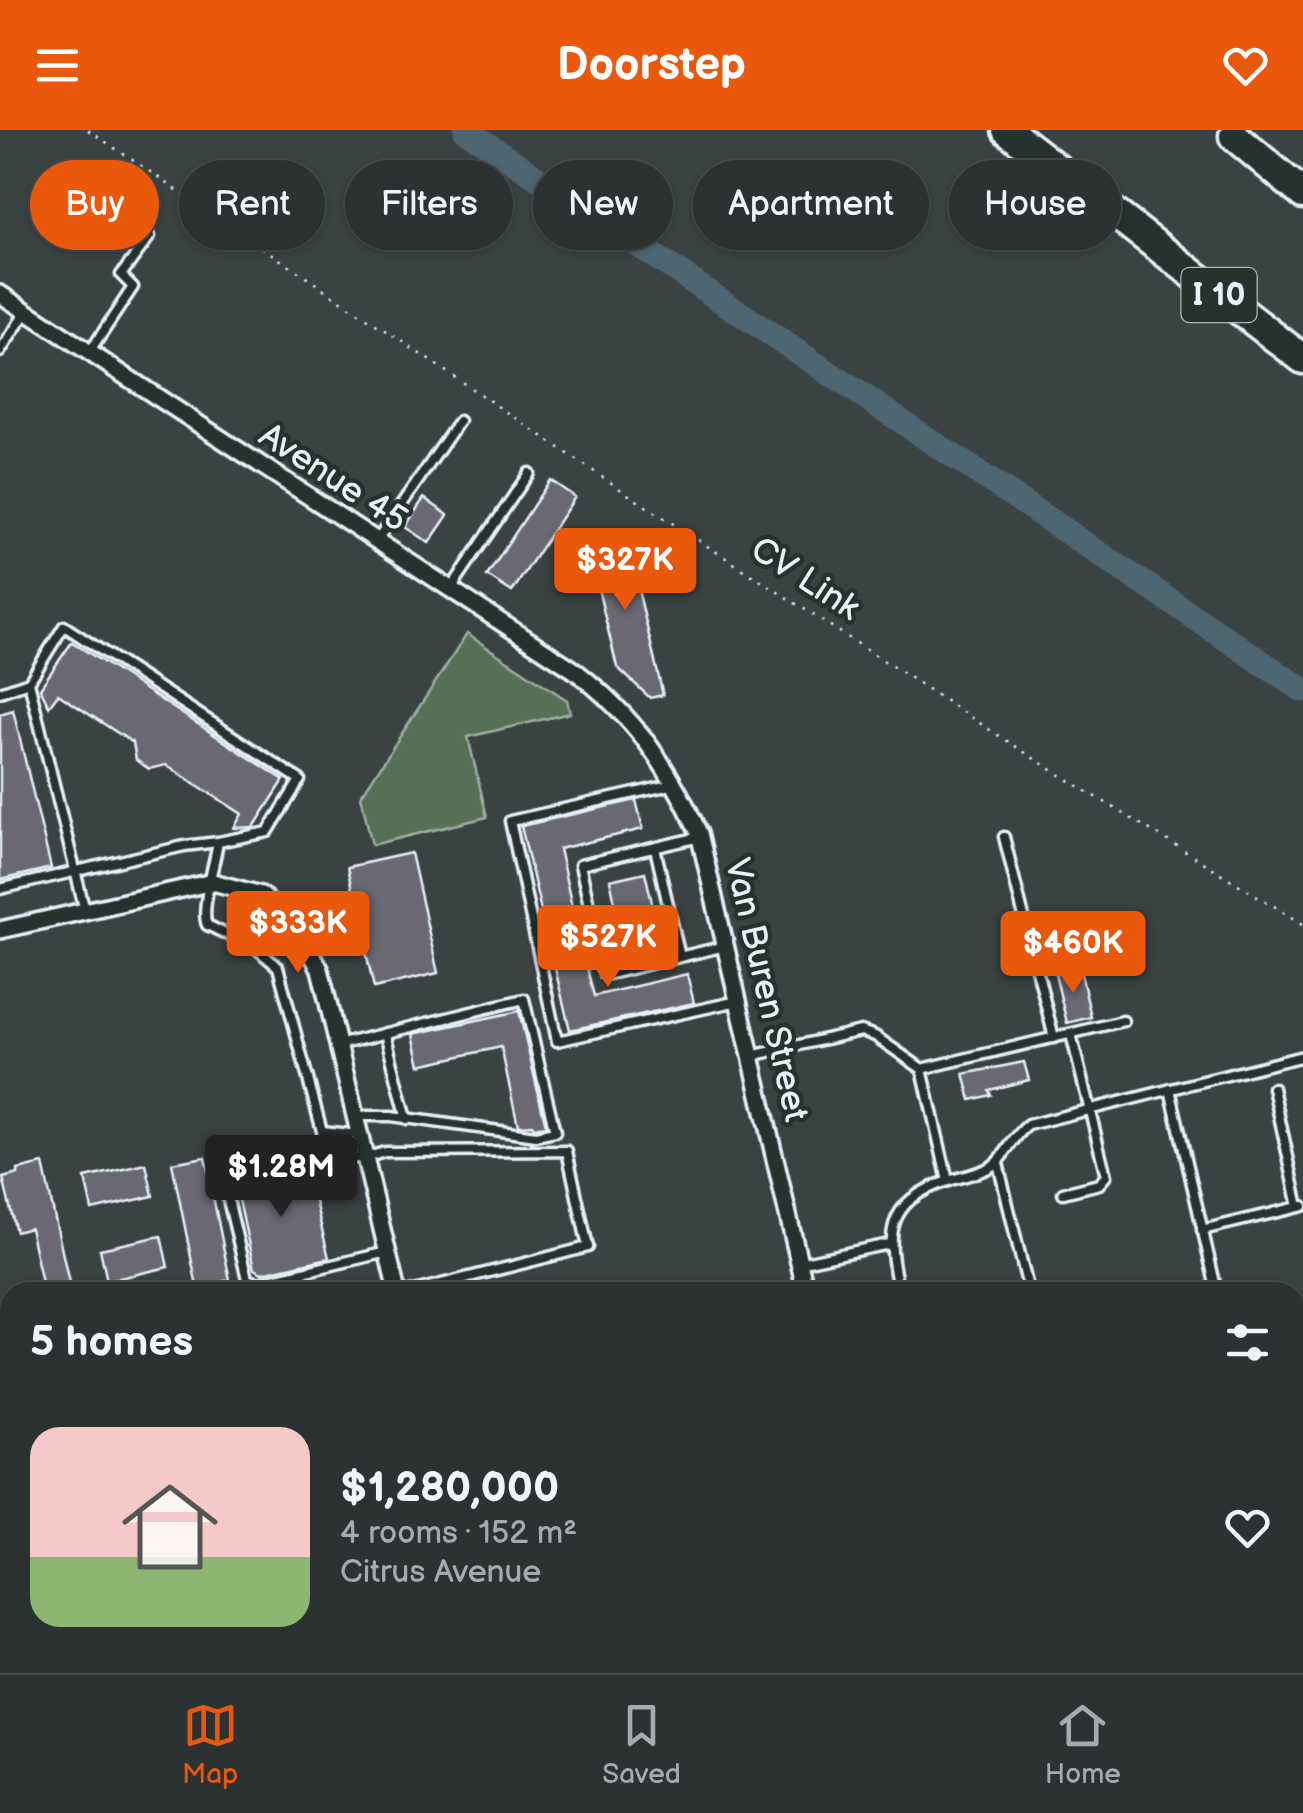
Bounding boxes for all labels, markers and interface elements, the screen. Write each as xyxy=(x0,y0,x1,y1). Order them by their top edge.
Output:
icon: menu xyxy=(30,38,85,93)
text: Doorstep xyxy=(557,38,746,93)
icon: heart xyxy=(1218,38,1273,93)
chip: Buy xyxy=(30,160,159,250)
chip: Rent xyxy=(179,160,325,250)
chip: Filters xyxy=(345,160,513,250)
chip: New xyxy=(533,160,673,250)
chip: Apartment xyxy=(693,160,929,250)
chip: House xyxy=(949,160,1121,250)
road number: I 10 xyxy=(1182,268,1256,322)
street label: Avenue 45 xyxy=(251,414,415,542)
pin: $327K xyxy=(555,528,695,613)
street label: CV Link xyxy=(742,528,868,630)
text: $327K xyxy=(576,541,674,580)
street label: Van Buren Street xyxy=(715,854,817,1126)
pin: $333K xyxy=(228,891,368,976)
text: $333K xyxy=(249,904,347,943)
pin: $527K xyxy=(538,905,678,990)
pin: $460K xyxy=(1003,911,1143,996)
text: $527K xyxy=(559,918,657,957)
text: $460K xyxy=(1022,924,1124,963)
pin: $1.28M xyxy=(200,1135,362,1220)
text: $1.28M xyxy=(227,1148,335,1187)
icon: filters xyxy=(1220,1315,1275,1370)
text: 5 homes xyxy=(30,1317,193,1368)
text: $1,280,000 xyxy=(340,1463,559,1514)
icon: home xyxy=(110,1467,230,1587)
icon: heart xyxy=(1220,1500,1275,1555)
text: 4 rooms · 152 m² xyxy=(340,1514,577,1553)
text: Citrus Avenue xyxy=(340,1553,541,1592)
tab: Map xyxy=(182,1698,238,1791)
tab: Saved xyxy=(602,1698,681,1791)
tab: Home xyxy=(1045,1698,1121,1791)

